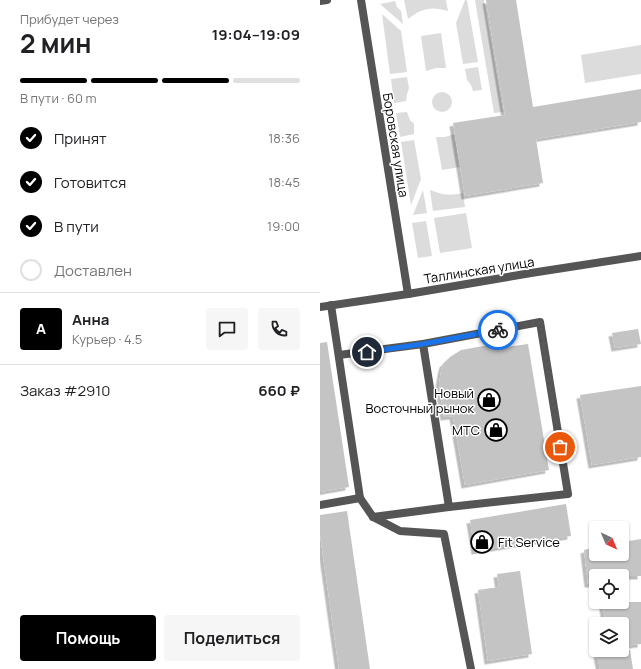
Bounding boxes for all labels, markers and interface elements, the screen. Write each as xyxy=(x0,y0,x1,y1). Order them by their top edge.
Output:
text: Прибудет через xyxy=(20,10,119,28)
text: 19:04–19:09 xyxy=(212,24,300,45)
text: 2 мин xyxy=(20,25,92,61)
text: В пути · 60 m xyxy=(20,89,97,107)
street label: Боровская улица xyxy=(379,92,413,198)
icon: check xyxy=(20,127,42,149)
text: Принят xyxy=(54,128,107,149)
text: 18:36 xyxy=(268,129,300,147)
icon: check xyxy=(20,171,42,193)
text: Готовится xyxy=(54,172,126,193)
text: 18:45 xyxy=(268,173,300,191)
icon: check xyxy=(20,215,42,237)
text: В пути xyxy=(54,216,99,237)
text: 19:00 xyxy=(267,217,300,235)
street label: Таллинская улица xyxy=(423,252,535,288)
text: Доставлен xyxy=(54,260,132,281)
button: chat xyxy=(206,308,248,350)
button: phone xyxy=(258,308,300,350)
text: Анна xyxy=(72,309,109,330)
courier xyxy=(478,310,518,350)
text: А xyxy=(36,318,46,339)
icon: bike xyxy=(487,319,509,341)
text: Курьер · 4.5 xyxy=(72,330,142,348)
pin xyxy=(350,335,384,369)
icon: home xyxy=(356,341,378,363)
text: Заказ #2910 xyxy=(20,380,110,401)
text: 660 ₽ xyxy=(258,380,300,401)
place label: Новый Восточный рынок xyxy=(365,384,475,417)
shop icon: Новый Восточный рынок xyxy=(476,387,502,413)
shop icon: МТС xyxy=(483,417,509,443)
place label: МТС xyxy=(452,421,480,439)
pin xyxy=(543,430,577,464)
icon: bag xyxy=(549,436,571,458)
north arrow xyxy=(589,521,629,561)
map controls xyxy=(589,521,629,657)
shop icon: Fit Service xyxy=(469,529,495,555)
place label: Fit Service xyxy=(498,533,560,551)
button: locate xyxy=(589,569,629,609)
button: Помощь xyxy=(20,615,156,661)
button: Поделиться xyxy=(164,615,300,661)
button: layers xyxy=(589,617,629,657)

